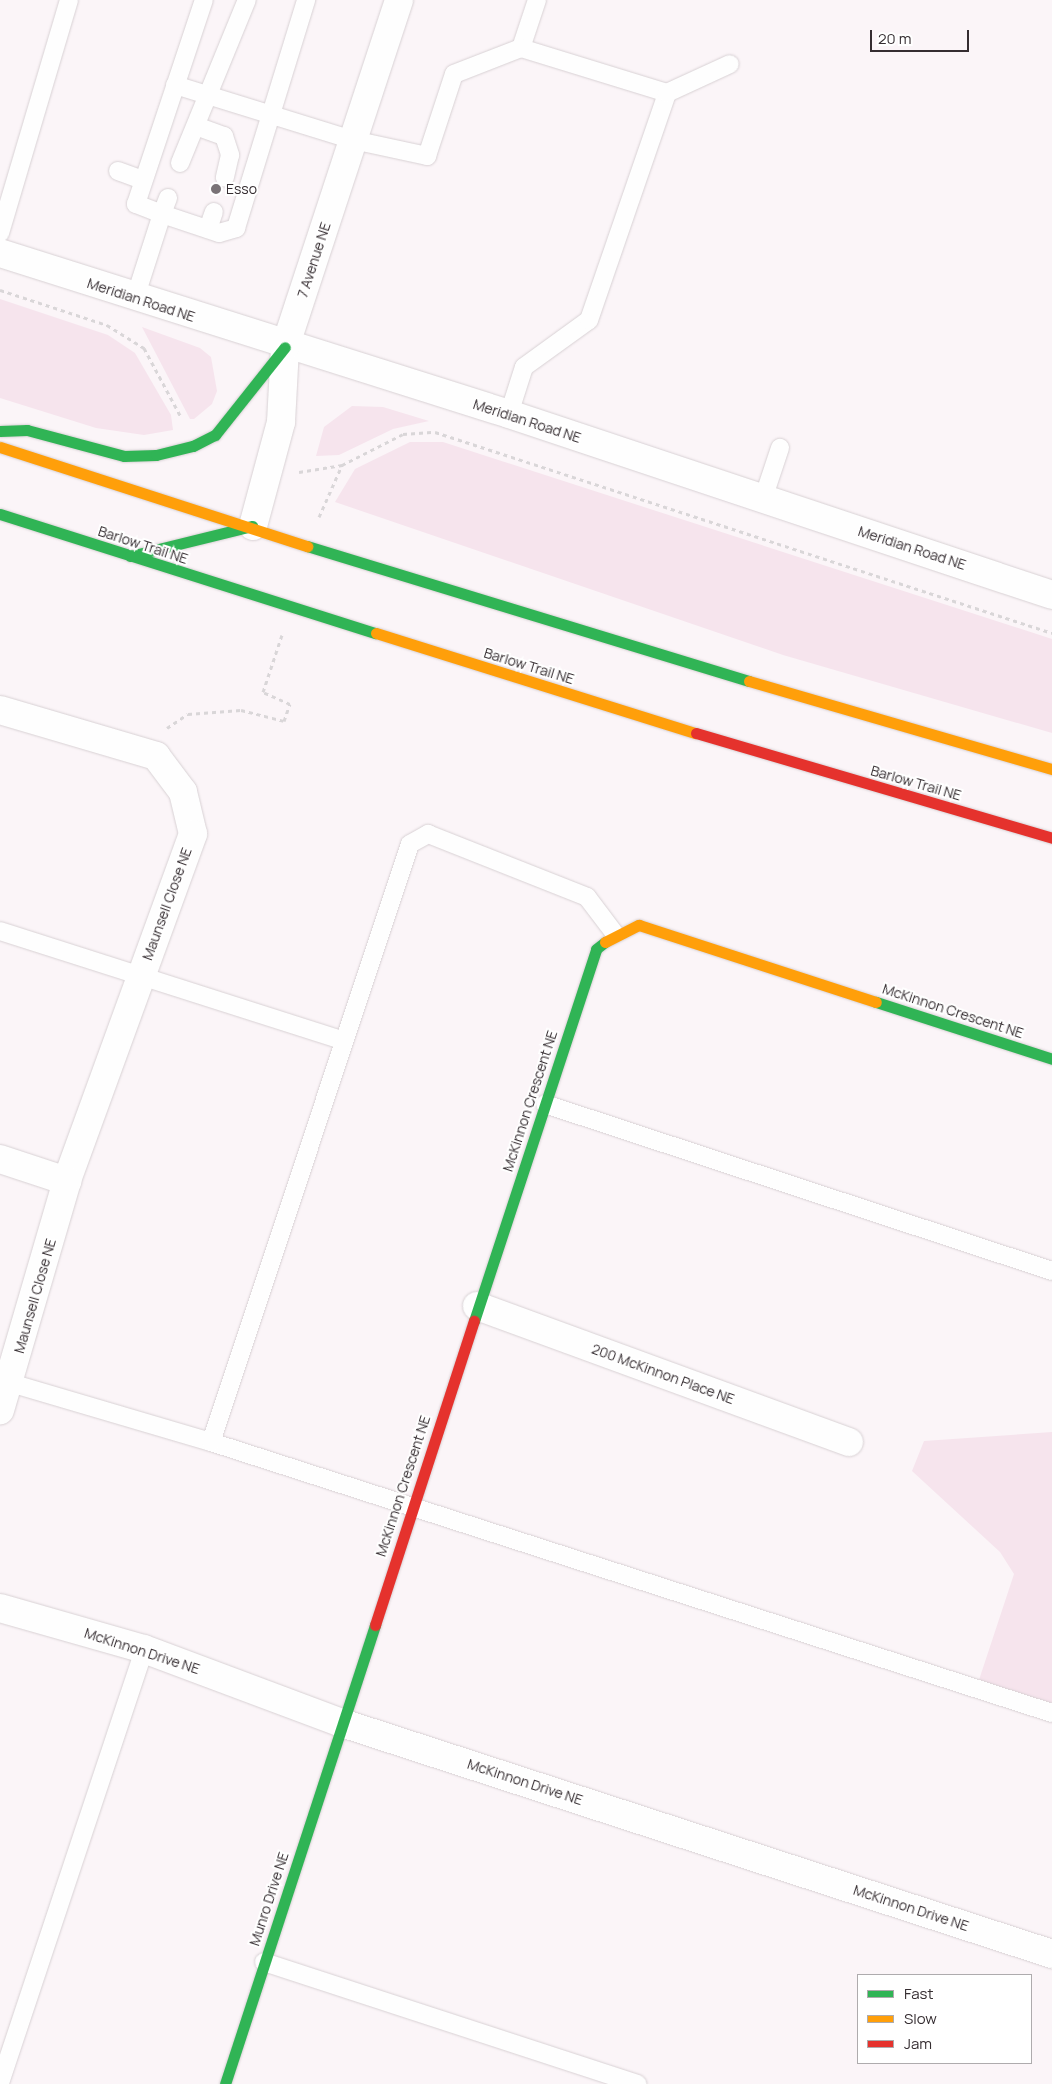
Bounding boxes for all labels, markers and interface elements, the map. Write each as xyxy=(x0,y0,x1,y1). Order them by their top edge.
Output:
scale bar xyxy=(872,20,971,52)
text: 20 m xyxy=(878,28,911,49)
place label: Esso xyxy=(226,181,257,197)
marker: Esso xyxy=(210,183,222,195)
street label: 7 Avenue NE xyxy=(294,220,334,300)
street label: Meridian Road NE xyxy=(85,275,197,325)
street label: Meridian Road NE xyxy=(471,396,583,446)
street label: Barlow Trail NE xyxy=(96,523,190,567)
street label: Meridian Road NE xyxy=(856,523,968,573)
street label: Barlow Trail NE xyxy=(482,644,576,688)
street label: Barlow Trail NE xyxy=(869,762,963,804)
street label: Maunsell Close NE xyxy=(139,845,195,963)
street label: McKinnon Crescent NE xyxy=(880,980,1026,1042)
street label: McKinnon Crescent NE xyxy=(499,1028,561,1174)
street label: Maunsell Close NE xyxy=(11,1237,59,1355)
street label: 200 McKinnon Place NE xyxy=(589,1340,737,1408)
street label: McKinnon Crescent NE xyxy=(372,1413,434,1559)
street label: McKinnon Drive NE xyxy=(82,1624,202,1678)
street label: McKinnon Drive NE xyxy=(465,1755,585,1809)
street label: Munro Drive NE xyxy=(246,1850,292,1948)
street label: McKinnon Drive NE xyxy=(851,1881,971,1935)
legend xyxy=(857,1974,1032,2064)
text: Fast xyxy=(904,1983,933,2004)
text: Slow xyxy=(904,2008,937,2029)
text: Jam xyxy=(904,2033,932,2054)

